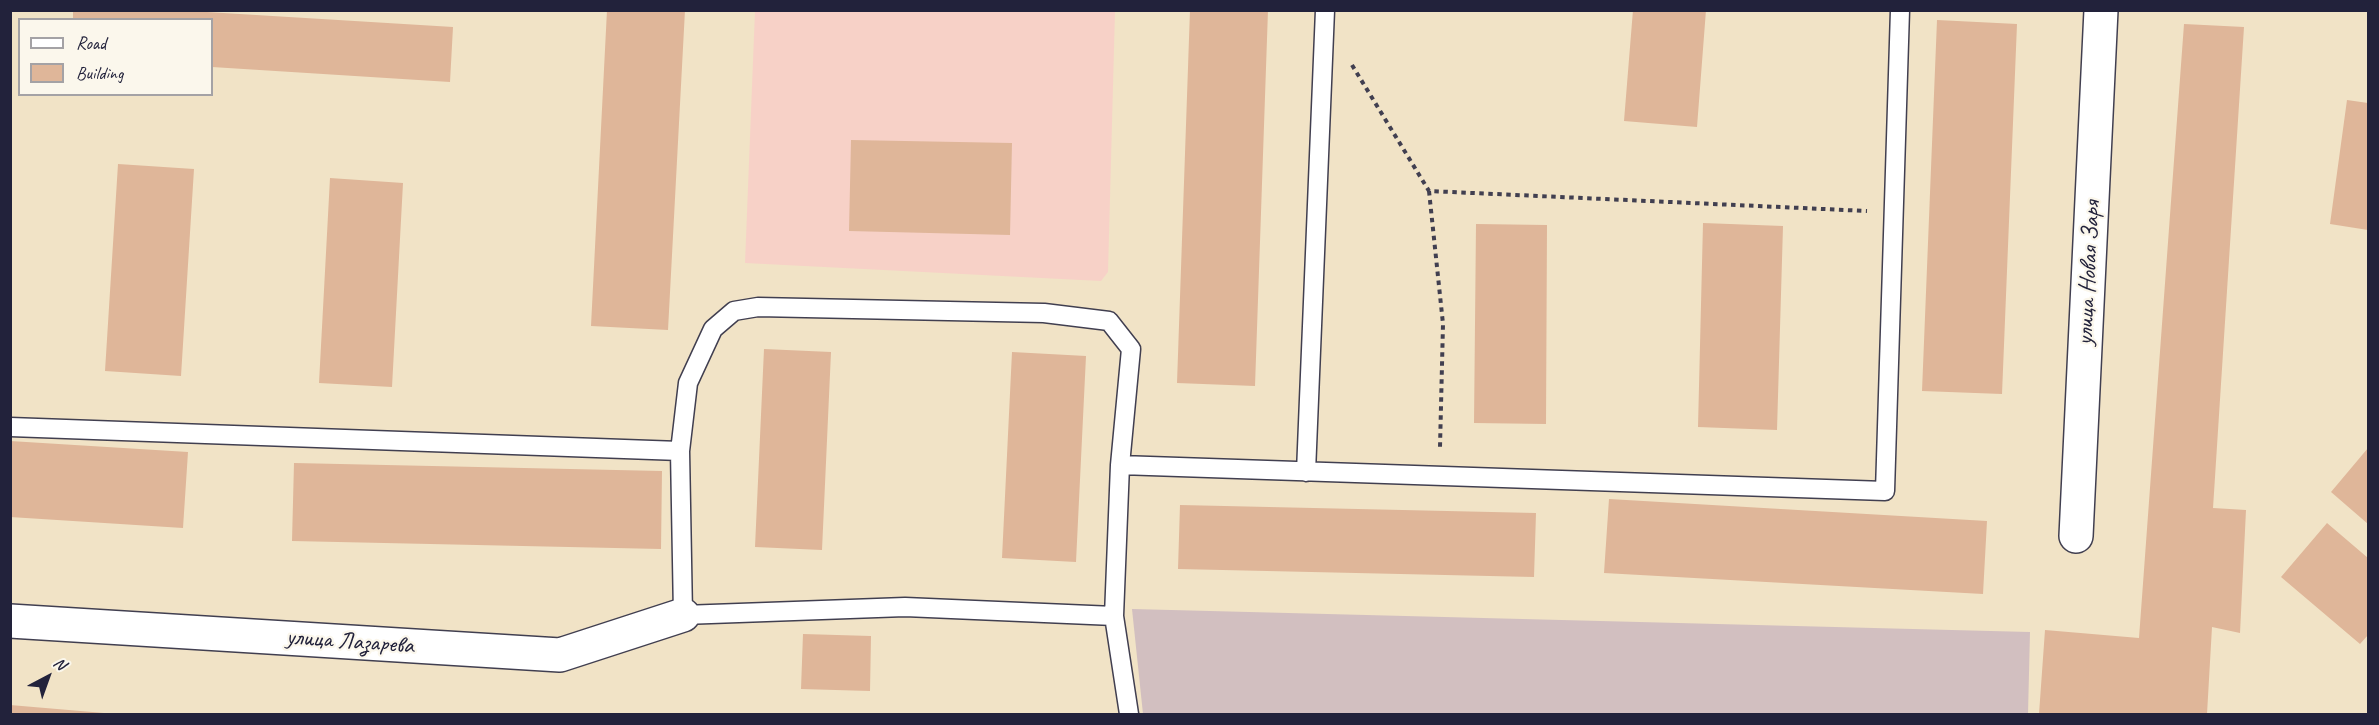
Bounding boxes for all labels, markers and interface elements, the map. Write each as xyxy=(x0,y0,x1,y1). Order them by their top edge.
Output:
legend xyxy=(18,18,213,96)
text: Road xyxy=(76,32,106,54)
text: Building xyxy=(76,62,123,84)
street label: улица Новая Заря xyxy=(2071,200,2107,346)
street label: улица Лазарева xyxy=(285,623,415,661)
north arrow xyxy=(18,647,78,707)
text: N xyxy=(50,653,70,674)

